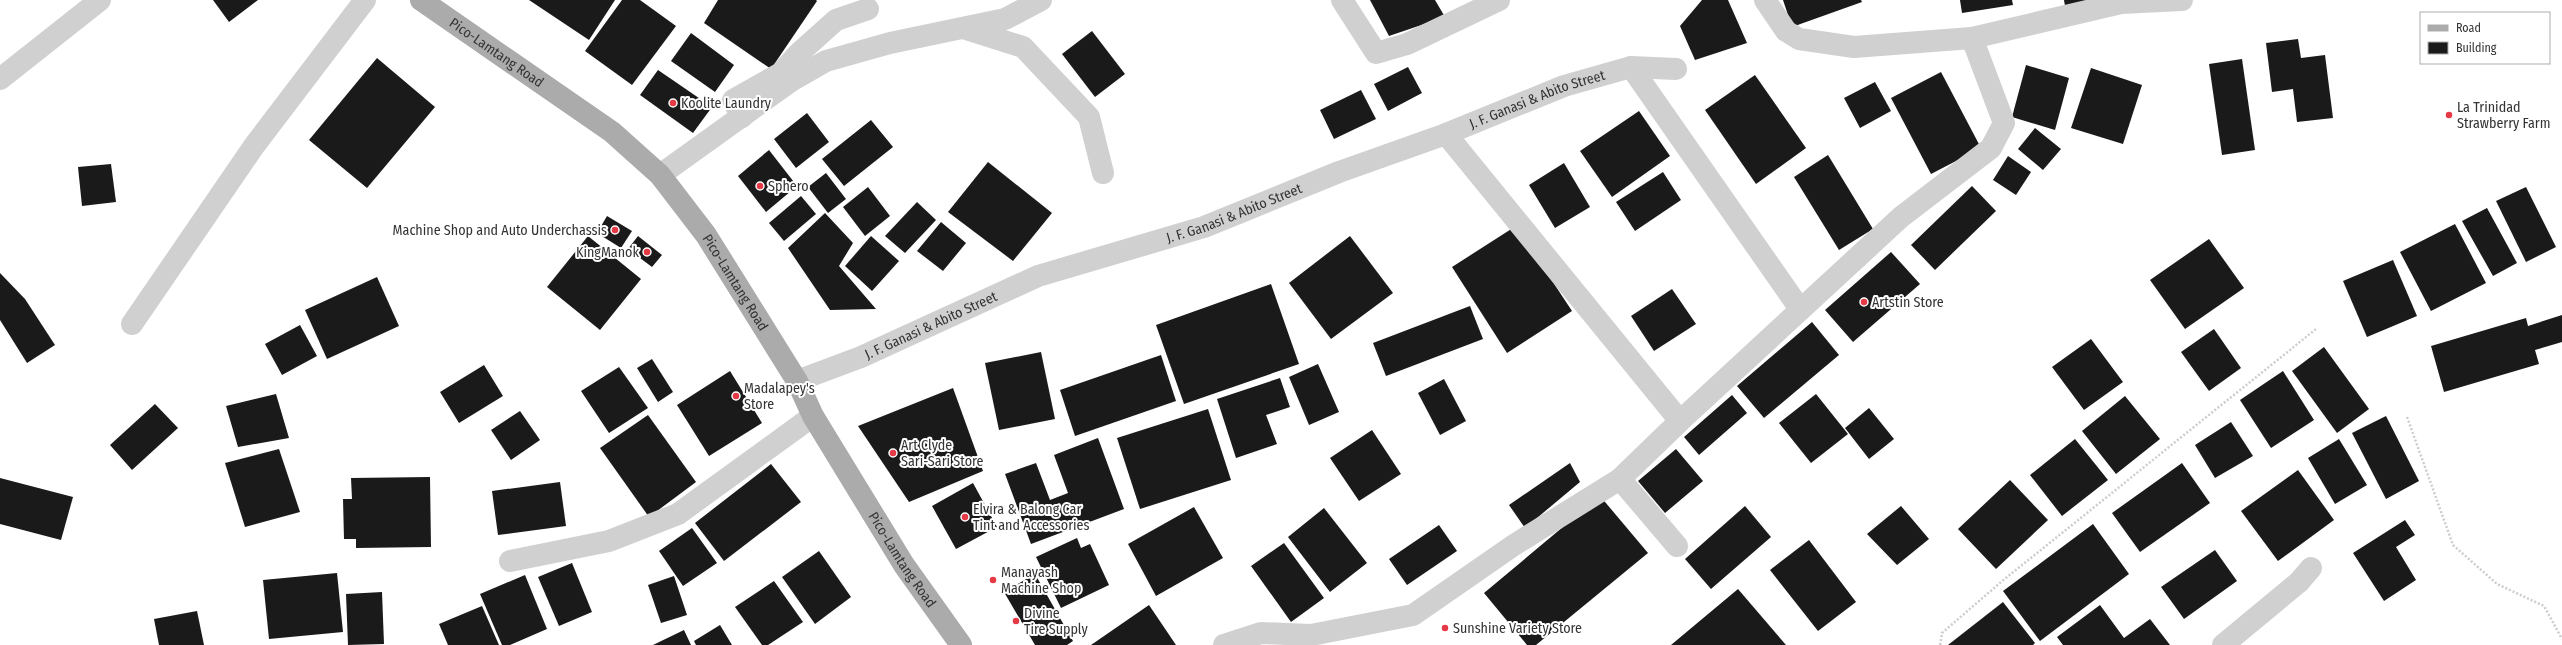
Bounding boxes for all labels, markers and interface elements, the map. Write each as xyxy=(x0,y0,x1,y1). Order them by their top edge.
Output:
legend xyxy=(2420,12,2550,64)
street label: Pico-Lamtang Road xyxy=(446,14,547,91)
text: Road xyxy=(2456,21,2481,35)
text: Building xyxy=(2456,41,2497,55)
street label: J. F. Ganasi & Abito Street xyxy=(1467,66,1607,132)
place label: Koolite Laundry xyxy=(681,95,772,112)
marker: Koolite Laundry xyxy=(668,98,678,108)
place label: La Trinidad Strawberry Farm xyxy=(2457,99,2550,132)
marker: La Trinidad Strawberry Farm xyxy=(2444,110,2454,120)
place label: Sphero xyxy=(768,178,809,195)
street label: J. F. Ganasi & Abito Street xyxy=(1164,179,1305,246)
marker: Sphero xyxy=(755,181,765,191)
place label: Machine Shop and Auto Underchassis xyxy=(393,222,607,239)
marker: Machine Shop and Auto Underchassis xyxy=(610,225,620,235)
street label: Pico-Lamtang Road xyxy=(699,231,772,334)
place label: KingManok xyxy=(576,244,639,261)
marker: KingManok xyxy=(642,247,652,257)
street label: J. F. Ganasi & Abito Street xyxy=(862,287,1000,363)
place label: Artstin Store xyxy=(1872,294,1944,311)
marker: Artstin Store xyxy=(1859,297,1869,307)
place label: Madalapey's Store xyxy=(744,380,815,413)
marker: Madalapey's Store xyxy=(731,391,741,401)
place label: Art Clyde Sari-Sari Store xyxy=(901,437,984,470)
marker: Art Clyde Sari-Sari Store xyxy=(888,448,898,458)
place label: Elvira & Balong Car Tint and Accessories xyxy=(973,501,1090,534)
street label: Pico-Lamtang Road xyxy=(865,509,940,611)
marker: Elvira & Balong Car Tint and Accessories xyxy=(960,512,970,522)
place label: Manayash Machine Shop xyxy=(1001,564,1081,597)
marker: Manayash Machine Shop xyxy=(988,575,998,585)
place label: Divine Tire Supply xyxy=(1024,605,1088,638)
marker: Divine Tire Supply xyxy=(1011,616,1021,626)
place label: Sunshine Variety Store xyxy=(1453,620,1582,637)
marker: Sunshine Variety Store xyxy=(1440,623,1450,633)

